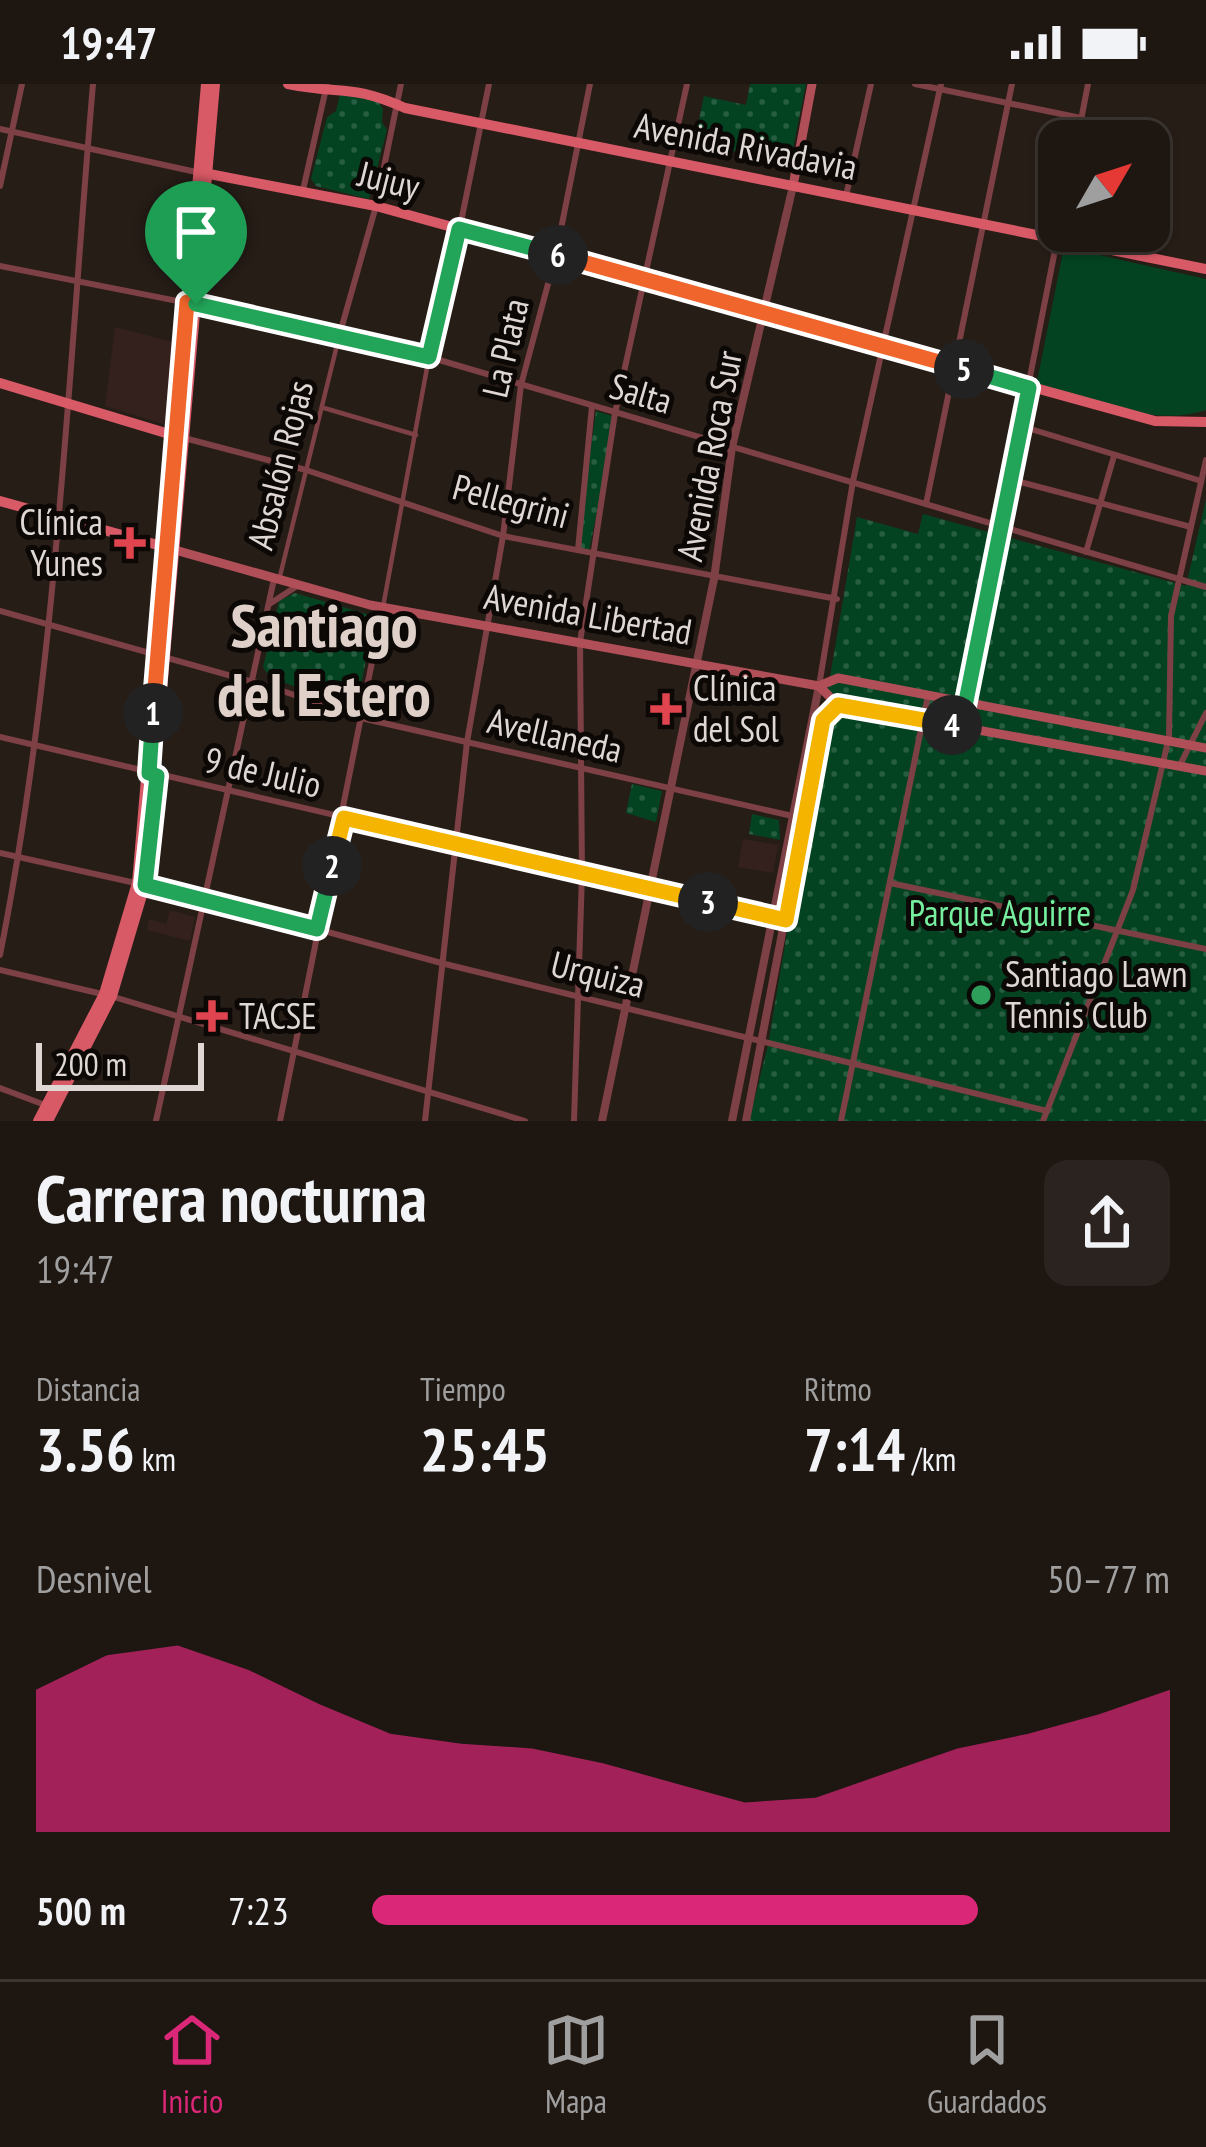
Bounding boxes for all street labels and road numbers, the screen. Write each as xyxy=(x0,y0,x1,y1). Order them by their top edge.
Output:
street label: Avenida Rivadavia xyxy=(631,101,861,190)
street label: Jujuy xyxy=(353,149,425,210)
street label: La Plata xyxy=(470,294,539,402)
street label: Avenida Roca Sur xyxy=(665,347,752,565)
street label: Salta xyxy=(605,361,678,424)
street label: Absalón Rojas xyxy=(236,376,323,554)
street label: Pellegrini xyxy=(448,463,574,539)
street label: Avenida Libertad xyxy=(481,572,696,655)
street label: Avellaneda xyxy=(483,696,627,773)
street label: 9 de Julio xyxy=(200,735,326,808)
street label: Urquiza xyxy=(546,939,650,1008)

